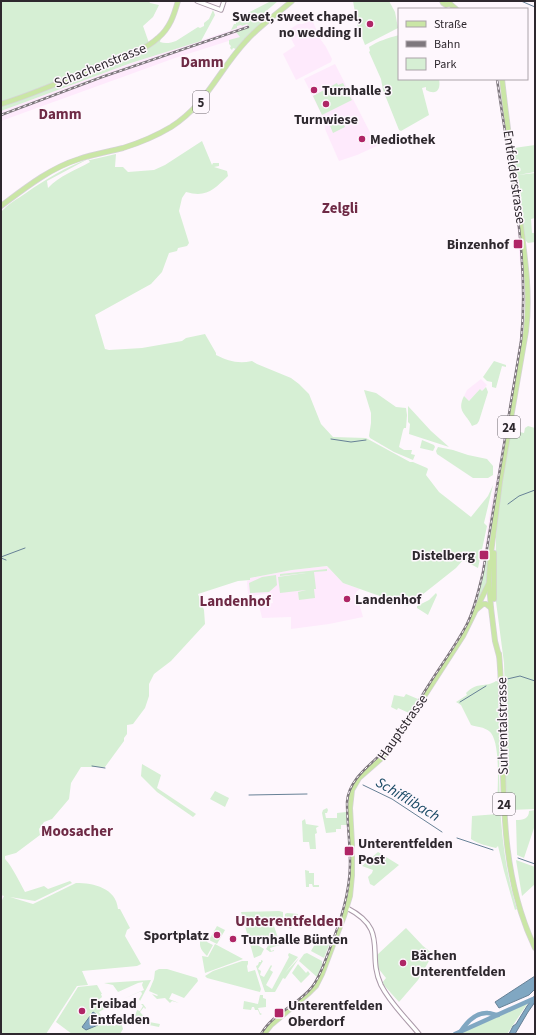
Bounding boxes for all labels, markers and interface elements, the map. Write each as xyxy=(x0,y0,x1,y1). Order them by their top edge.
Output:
place label: Sweet, sweet chapel, no wedding II xyxy=(232,7,362,43)
legend xyxy=(398,8,528,80)
text: Straße xyxy=(434,16,467,33)
marker: Sweet, sweet chapel, no wedding II xyxy=(365,19,375,29)
text: Bahn xyxy=(434,36,460,53)
street label: Schachenstrasse xyxy=(51,38,149,94)
district label: Damm xyxy=(180,52,224,73)
text: Park xyxy=(434,56,456,73)
place label: Turnhalle 3 xyxy=(322,81,392,101)
marker: Turnhalle 3 xyxy=(309,85,319,95)
road number: 5 xyxy=(193,91,209,113)
marker: Turnwiese xyxy=(321,99,331,109)
district label: Damm xyxy=(38,104,82,125)
place label: Turnwiese xyxy=(294,110,358,130)
street label: Entfelderstrasse xyxy=(498,129,530,225)
place label: Mediothek xyxy=(370,130,436,150)
marker: Mediothek xyxy=(357,134,367,144)
district label: Zelgli xyxy=(322,198,358,219)
place label: Binzenhof xyxy=(447,235,510,255)
marker: Binzenhof xyxy=(512,238,524,250)
road number: 24 xyxy=(498,416,520,438)
place label: Distelberg xyxy=(412,546,476,566)
marker: Distelberg xyxy=(478,549,490,561)
place label: Landenhof xyxy=(355,590,423,610)
district label: Landenhof xyxy=(199,591,271,612)
marker: Landenhof xyxy=(342,594,352,604)
street label: Suhrentalstrasse xyxy=(492,677,514,775)
street label: Hauptstrasse xyxy=(373,690,433,765)
water label: Schifflibach xyxy=(372,772,444,827)
road number: 24 xyxy=(493,793,515,815)
district label: Moosacher xyxy=(41,821,113,842)
place label: Unterentfelden Post xyxy=(358,834,453,870)
marker: Unterentfelden Post xyxy=(343,845,355,857)
district label: Unterentfelden xyxy=(235,910,343,932)
place label: Sportplatz xyxy=(144,926,210,946)
marker: Sportplatz xyxy=(212,930,222,940)
place label: Turnhalle Bünten xyxy=(241,930,348,950)
marker: Turnhalle Bünten xyxy=(228,934,238,944)
place label: Bächen Unterentfelden xyxy=(411,946,506,982)
marker: Bächen Unterentfelden xyxy=(398,958,408,968)
place label: Freibad Entfelden xyxy=(90,994,150,1030)
place label: Unterentfelden Oberdorf xyxy=(288,996,383,1032)
marker: Freibad Entfelden xyxy=(77,1006,87,1016)
marker: Unterentfelden Oberdorf xyxy=(273,1007,285,1019)

